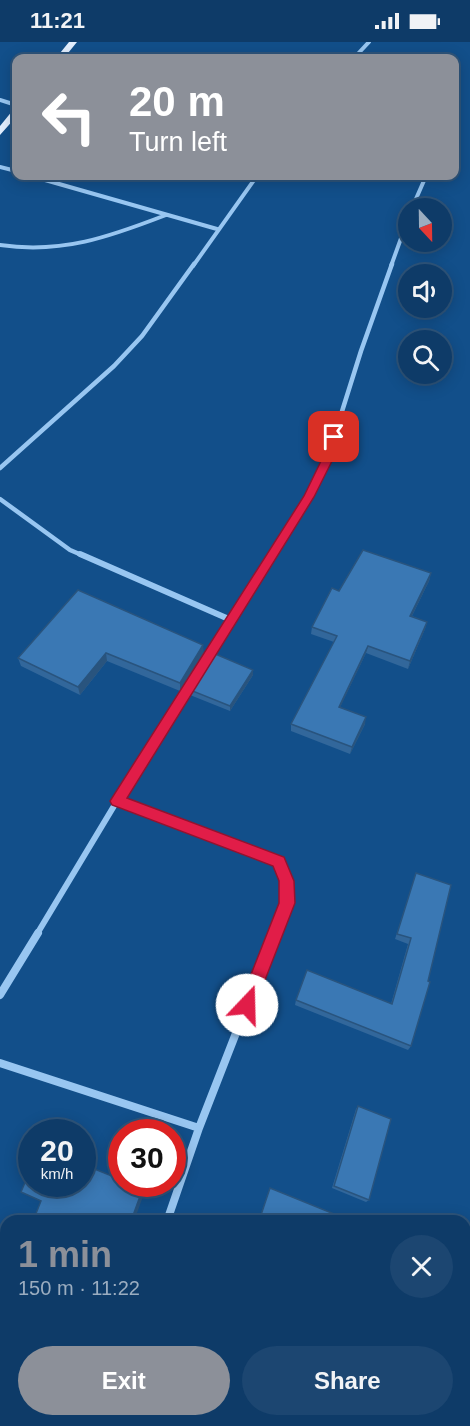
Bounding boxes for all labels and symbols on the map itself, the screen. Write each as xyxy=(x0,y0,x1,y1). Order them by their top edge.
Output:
north arrow xyxy=(398,198,452,252)
pin xyxy=(308,411,359,462)
position arrow xyxy=(215,973,279,1037)
speed limit sign: 30 xyxy=(108,1119,186,1197)

